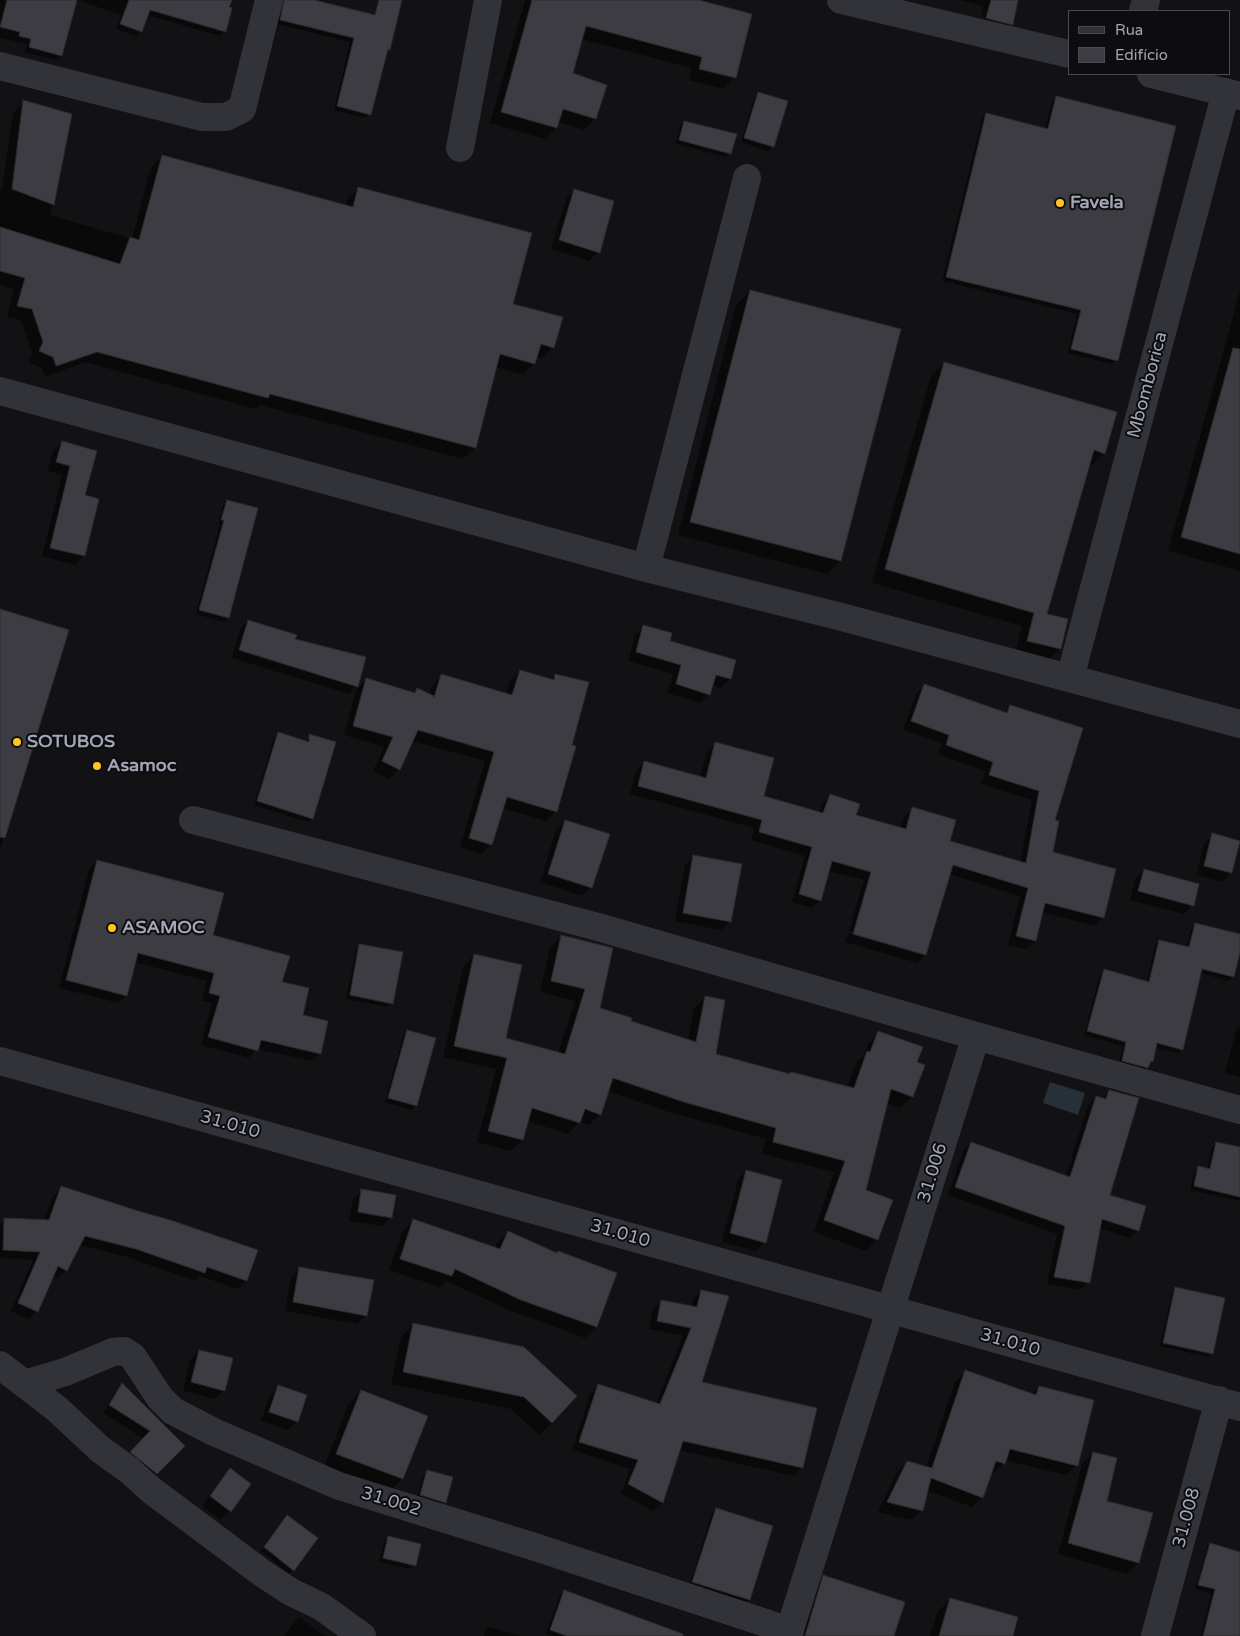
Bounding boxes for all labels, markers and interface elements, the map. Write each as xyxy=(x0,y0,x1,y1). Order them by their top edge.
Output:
legend xyxy=(1068,10,1230,75)
text: Rua xyxy=(1115,21,1143,39)
text: Edifício xyxy=(1115,46,1168,64)
place label: Favela xyxy=(1070,192,1124,214)
marker: Favela xyxy=(1054,197,1066,209)
street label: Mbomborica xyxy=(1123,329,1173,441)
place label: SOTUBOS xyxy=(27,731,115,753)
marker: SOTUBOS xyxy=(11,736,23,748)
place label: Asamoc xyxy=(107,755,176,777)
marker: Asamoc xyxy=(91,760,103,772)
place label: ASAMOC xyxy=(122,917,204,939)
marker: ASAMOC xyxy=(106,922,118,934)
street label: 31.010 xyxy=(198,1106,262,1144)
street label: 31.006 xyxy=(914,1141,952,1205)
street label: 31.010 xyxy=(588,1215,652,1253)
street label: 31.010 xyxy=(978,1324,1042,1362)
street label: 31.002 xyxy=(359,1483,423,1521)
street label: 31.008 xyxy=(1169,1486,1205,1550)

